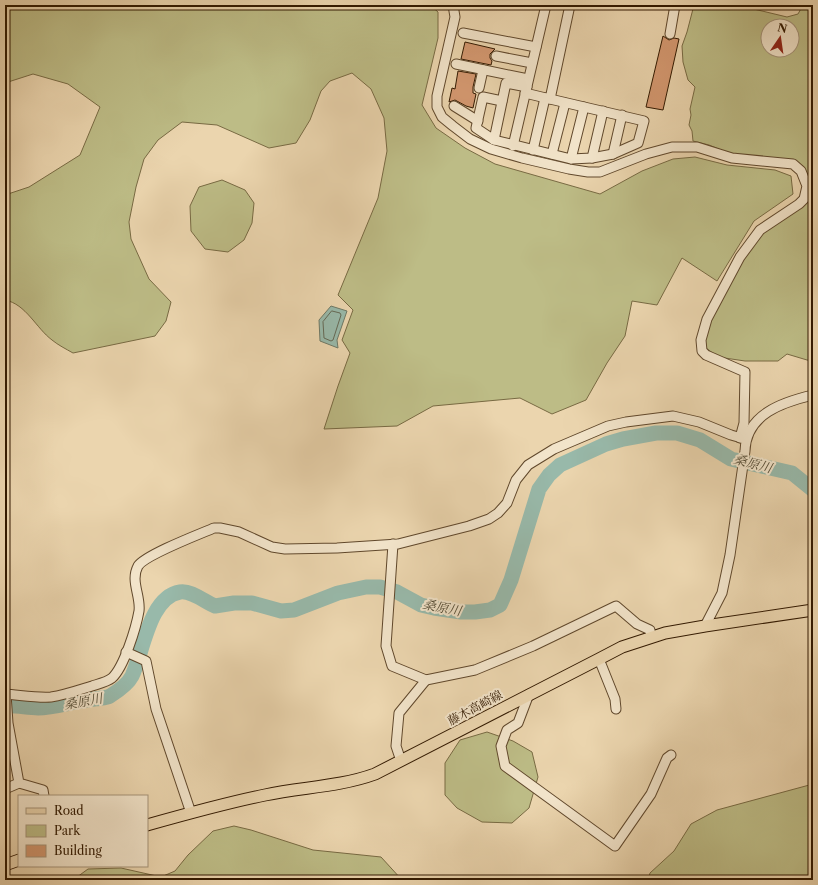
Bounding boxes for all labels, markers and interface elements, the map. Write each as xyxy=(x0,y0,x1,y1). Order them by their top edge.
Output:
north arrow xyxy=(760,18,800,58)
text: N xyxy=(776,20,789,36)
water label: 桑原川 xyxy=(732,450,776,476)
water label: 桑原川 xyxy=(421,595,465,619)
street label: 藤木高崎線 xyxy=(445,687,505,728)
water label: 桑原川 xyxy=(62,689,106,712)
legend xyxy=(18,795,148,867)
text: Road xyxy=(54,803,84,818)
text: Park xyxy=(54,823,81,838)
text: Building xyxy=(54,843,102,858)

